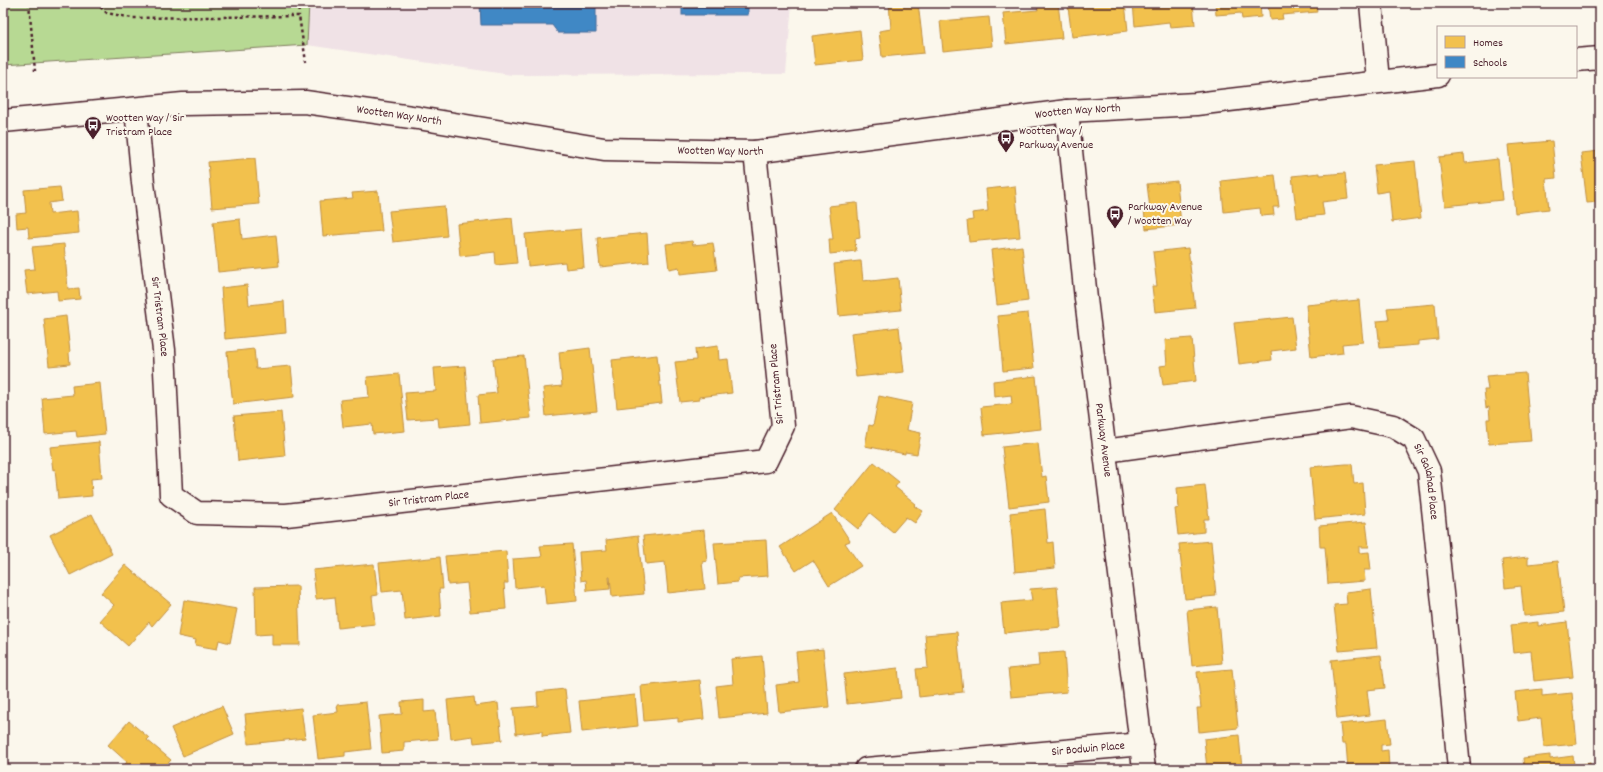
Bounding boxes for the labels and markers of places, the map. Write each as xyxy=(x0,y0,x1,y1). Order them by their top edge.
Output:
place label: Wootten Way / Sir Tristram Place xyxy=(106,110,185,141)
bus stop icon: Wootten Way / Sir Tristram Place xyxy=(83,115,103,140)
place label: Wootten Way / Parkway Avenue xyxy=(1019,123,1093,154)
bus stop icon: Wootten Way / Parkway Avenue xyxy=(996,128,1016,153)
place label: Parkway Avenue / Wootten Way xyxy=(1128,199,1202,230)
bus stop icon: Parkway Avenue / Wootten Way xyxy=(1105,204,1125,229)

